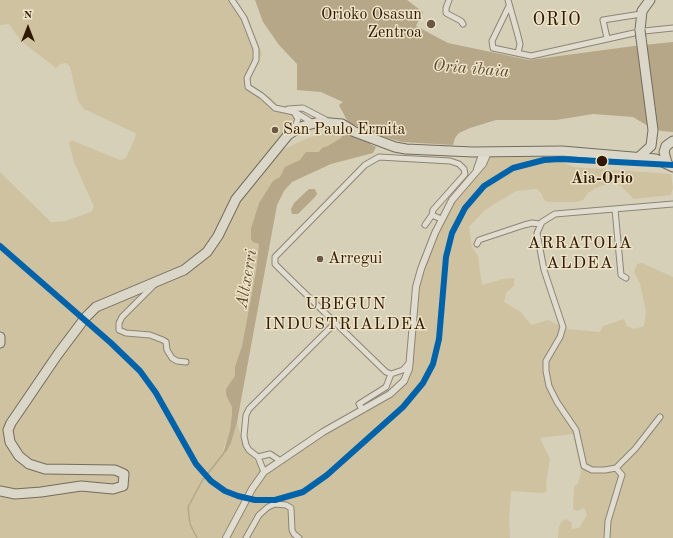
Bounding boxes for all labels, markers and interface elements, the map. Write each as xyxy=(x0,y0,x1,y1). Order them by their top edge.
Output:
place label: Orioko Osasun Zentroa xyxy=(321,5,422,43)
north arrow xyxy=(8,8,48,48)
district label: ORIO xyxy=(532,9,582,31)
text: N xyxy=(24,10,32,21)
marker: Orioko Osasun Zentroa xyxy=(425,18,437,30)
water label: Oria ibaia xyxy=(432,55,510,83)
place label: San Paulo Ermita xyxy=(283,120,405,140)
marker: San Paulo Ermita xyxy=(270,125,280,135)
marker: Aia-Orio xyxy=(595,154,609,168)
place label: Aia-Orio xyxy=(571,169,633,189)
district label: ARRATOLA ALDEA xyxy=(527,234,633,274)
water label: Altxerri xyxy=(232,248,262,310)
place label: Arregui xyxy=(328,249,382,269)
marker: Arregui xyxy=(315,254,325,264)
district label: UBEGUN INDUSTRIALDEA xyxy=(265,295,427,335)

